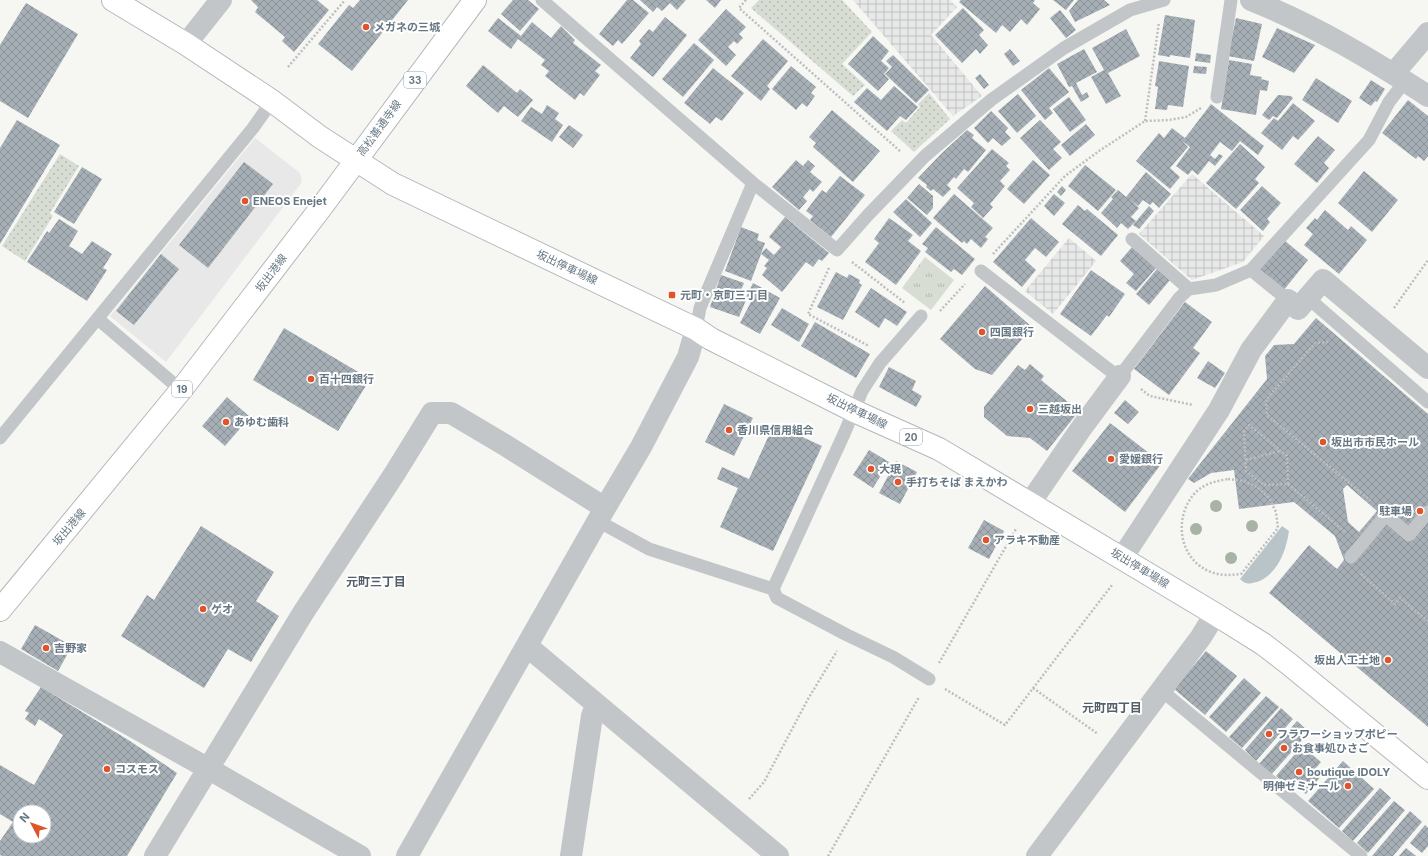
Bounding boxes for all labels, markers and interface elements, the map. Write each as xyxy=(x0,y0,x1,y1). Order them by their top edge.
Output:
place label: メガネの三城 xyxy=(374,20,441,34)
marker: メガネの三城 xyxy=(361,22,371,32)
road number: 33 xyxy=(404,72,426,88)
street label: 高松善通寺線 xyxy=(354,97,404,159)
place label: ENEOS Enejet xyxy=(253,194,327,208)
marker: ENEOS Enejet xyxy=(240,196,250,206)
street label: 坂出停車場線 xyxy=(534,247,600,287)
street label: 坂出港線 xyxy=(252,251,290,295)
place label: 元町・京町三丁目 xyxy=(680,288,768,302)
marker: 元町・京町三丁目 xyxy=(667,290,677,300)
place label: 四国銀行 xyxy=(990,325,1034,339)
marker: 四国銀行 xyxy=(977,327,987,337)
place label: 百十四銀行 xyxy=(319,372,374,386)
marker: 百十四銀行 xyxy=(306,374,316,384)
road number: 19 xyxy=(172,381,192,397)
street label: 坂出停車場線 xyxy=(824,390,890,432)
place label: 三越坂出 xyxy=(1038,402,1082,416)
marker: 三越坂出 xyxy=(1025,404,1035,414)
place label: あゆむ歯科 xyxy=(234,415,289,429)
marker: あゆむ歯科 xyxy=(221,417,231,427)
place label: 香川県信用組合 xyxy=(737,423,814,437)
marker: 香川県信用組合 xyxy=(724,425,734,435)
road number: 20 xyxy=(900,429,922,445)
place label: 坂出市市民ホール xyxy=(1331,435,1419,449)
marker: 坂出市市民ホール xyxy=(1318,437,1328,447)
place label: 愛媛銀行 xyxy=(1119,452,1163,466)
marker: 愛媛銀行 xyxy=(1106,454,1116,464)
place label: 大珉 xyxy=(879,462,901,476)
marker: 大珉 xyxy=(866,464,876,474)
place label: 手打ちそば まえかわ xyxy=(906,475,1008,489)
marker: 手打ちそば まえかわ xyxy=(893,477,903,487)
place label: 駐車場 xyxy=(1379,504,1412,518)
street label: 坂出港線 xyxy=(49,506,89,548)
marker: 駐車場 xyxy=(1415,506,1425,516)
place label: アラキ不動産 xyxy=(994,533,1060,547)
marker: アラキ不動産 xyxy=(981,535,991,545)
street label: 坂出停車場線 xyxy=(1108,545,1172,591)
district label: 元町三丁目 xyxy=(346,574,406,589)
place label: ゲオ xyxy=(211,602,233,616)
marker: ゲオ xyxy=(198,604,208,614)
place label: 吉野家 xyxy=(54,641,87,655)
marker: 吉野家 xyxy=(41,643,51,653)
place label: 坂出人工土地 xyxy=(1314,653,1380,667)
marker: 坂出人工土地 xyxy=(1383,655,1393,665)
district label: 元町四丁目 xyxy=(1082,700,1142,715)
place label: フラワーショップポピー xyxy=(1277,727,1398,741)
marker: フラワーショップポピー xyxy=(1264,729,1274,739)
place label: お食事処ひさご xyxy=(1292,741,1369,755)
marker: お食事処ひさご xyxy=(1279,743,1289,753)
place label: コスモス xyxy=(115,762,159,776)
marker: コスモス xyxy=(102,764,112,774)
place label: boutique IDOLY xyxy=(1307,765,1390,779)
marker: boutique IDOLY xyxy=(1294,767,1304,777)
place label: 明伸ゼミナール xyxy=(1263,779,1340,793)
marker: 明伸ゼミナール xyxy=(1343,781,1353,791)
north arrow xyxy=(12,804,52,844)
text: N xyxy=(16,810,32,825)

